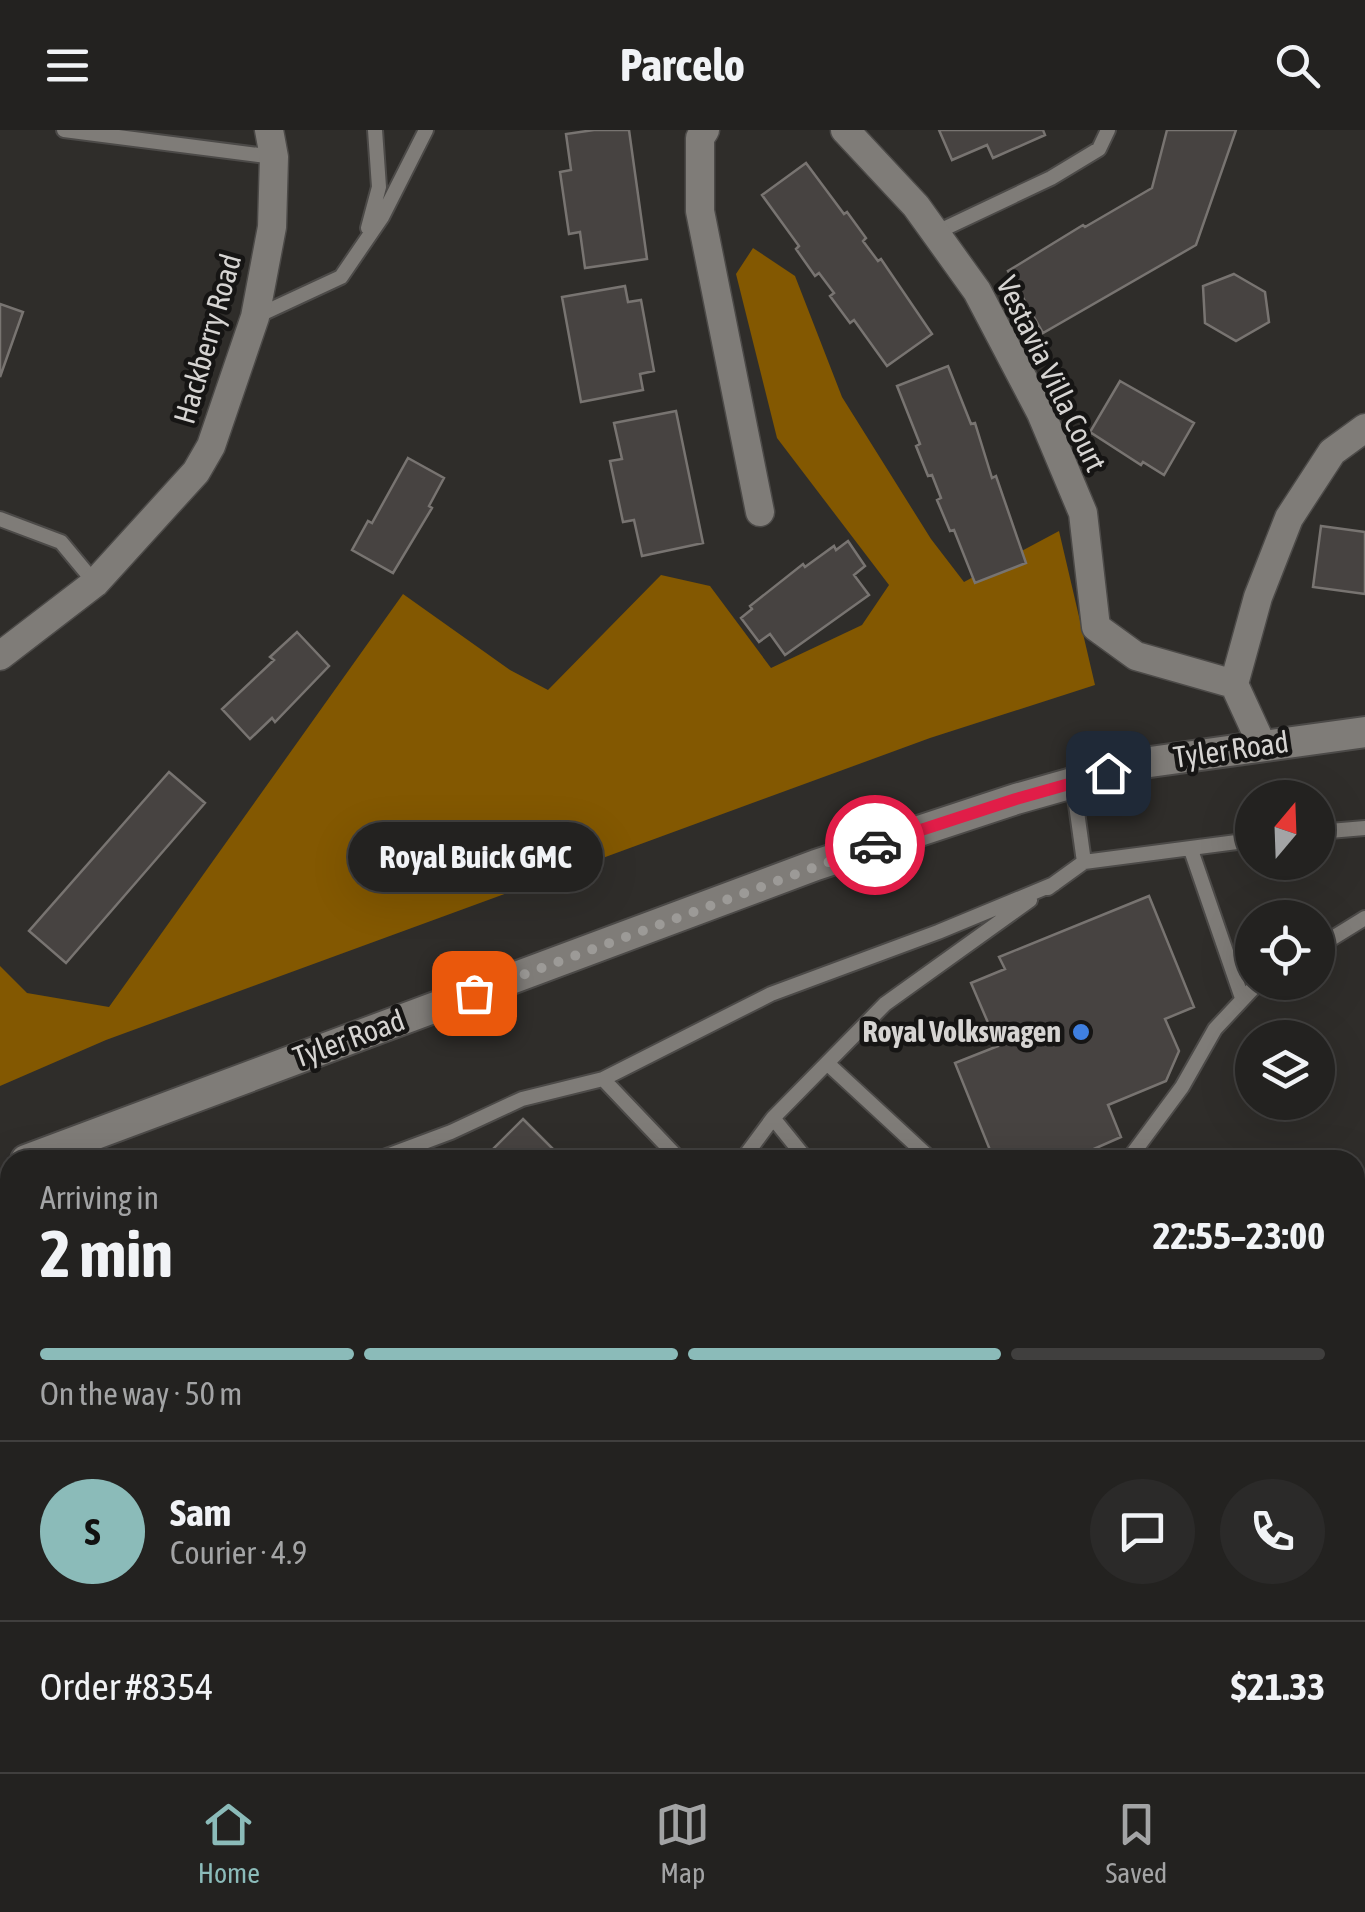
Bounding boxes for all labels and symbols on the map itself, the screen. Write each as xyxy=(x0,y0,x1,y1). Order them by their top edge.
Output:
street label: Hackberry Road xyxy=(167,250,247,428)
street label: Vestavia Villa Court xyxy=(990,270,1114,477)
street label: Tyler Road xyxy=(1171,724,1291,774)
pin xyxy=(1066,731,1151,816)
north arrow xyxy=(1235,780,1335,880)
courier xyxy=(825,795,925,895)
callout: Royal Buick GMC xyxy=(346,823,602,893)
pin xyxy=(432,951,517,1036)
street label: Tyler Road xyxy=(288,1002,409,1074)
place label: Royal Volkswagen xyxy=(862,1014,1061,1048)
marker: Royal Volkswagen xyxy=(1070,1021,1092,1043)

